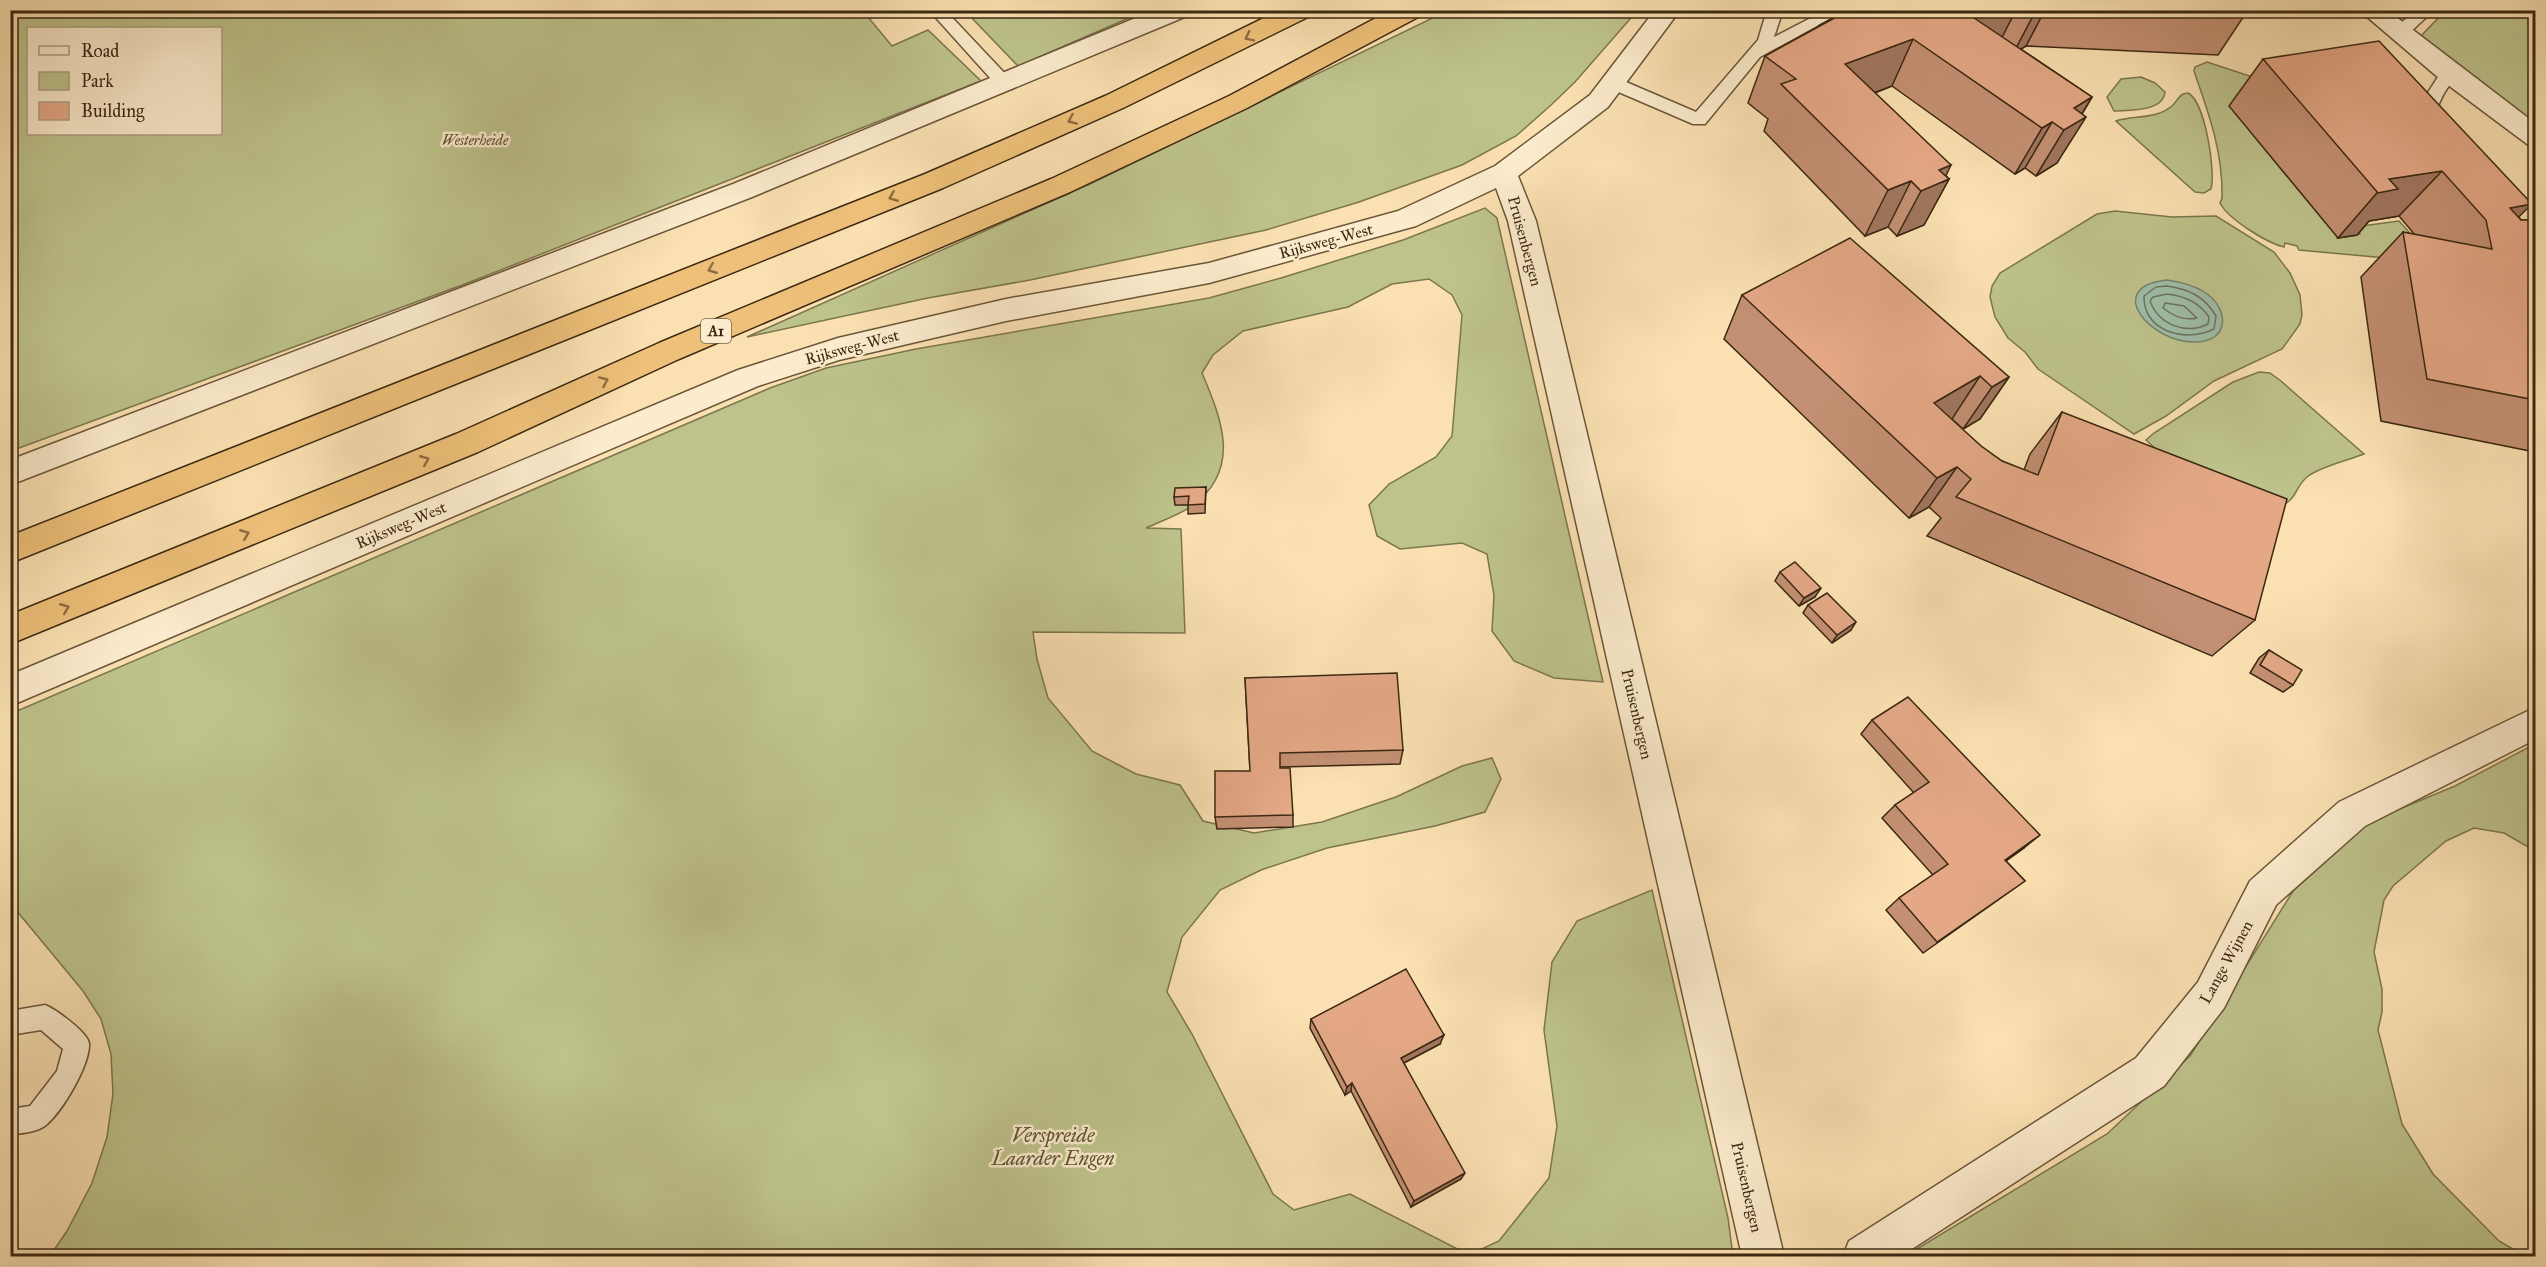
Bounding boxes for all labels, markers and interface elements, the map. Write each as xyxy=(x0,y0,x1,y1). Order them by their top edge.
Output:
legend xyxy=(27,27,222,135)
one-way arrow xyxy=(1244,30,1255,41)
text: Road xyxy=(81,40,119,62)
text: Park xyxy=(81,70,114,92)
text: Building xyxy=(81,100,145,123)
one-way arrow xyxy=(1068,113,1079,125)
park label: Westerheide xyxy=(442,132,509,149)
one-way arrow xyxy=(888,190,899,202)
street label: Pruisenbergen xyxy=(1503,194,1546,289)
street label: Rijksweg-West xyxy=(1277,219,1376,264)
one-way arrow xyxy=(707,262,718,275)
road number: A1 xyxy=(701,319,731,343)
street label: Rijksweg-West xyxy=(803,325,902,370)
one-way arrow xyxy=(597,376,608,388)
one-way arrow xyxy=(419,455,430,467)
street label: Rijksweg-West xyxy=(353,497,450,554)
one-way arrow xyxy=(239,529,250,541)
one-way arrow xyxy=(58,603,69,615)
street label: Pruisenbergen xyxy=(1616,667,1657,762)
street label: Lange Wijnen xyxy=(2195,917,2258,1007)
park label: Verspreide Laarder Engen xyxy=(991,1123,1115,1170)
street label: Pruisenbergen xyxy=(1726,1140,1767,1235)

